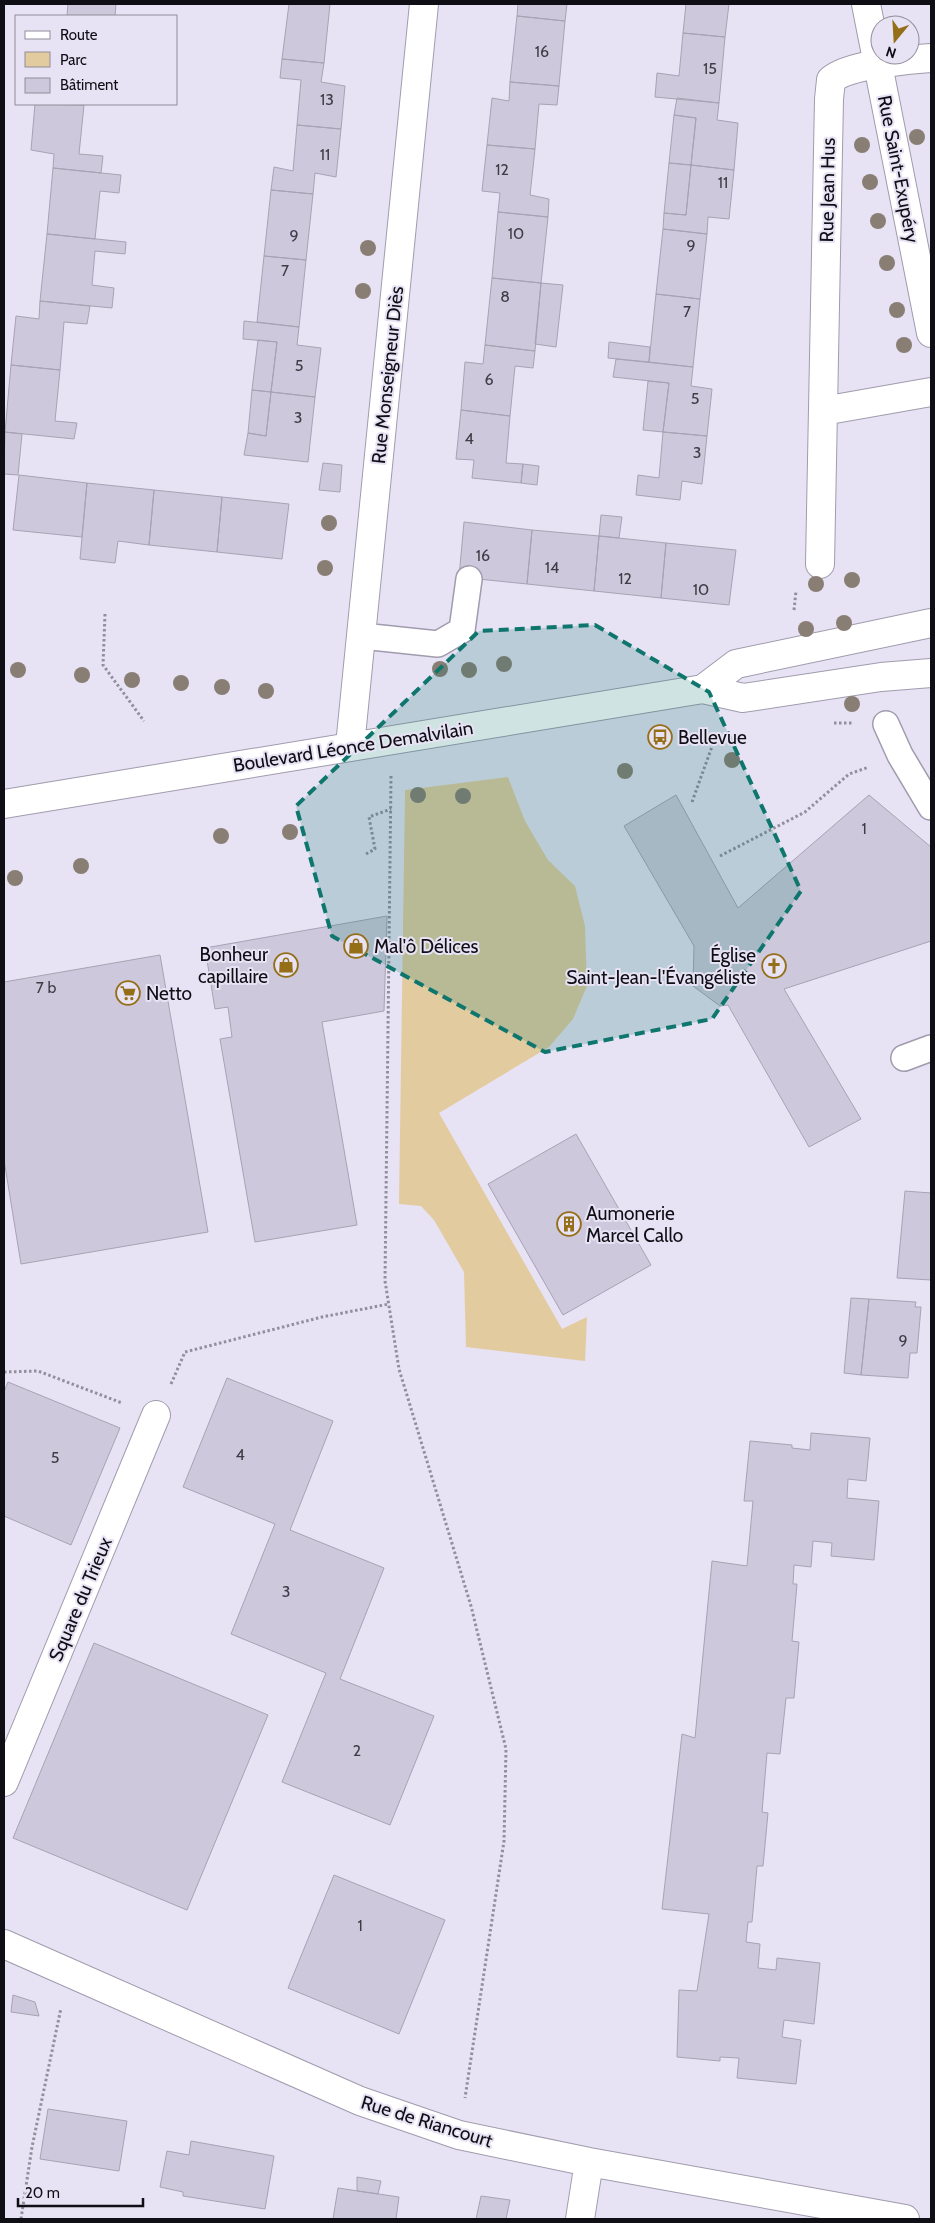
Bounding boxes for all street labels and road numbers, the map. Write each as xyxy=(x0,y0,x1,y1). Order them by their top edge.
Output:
street label: Rue Saint-Exupéry xyxy=(873,93,924,245)
street label: Rue Jean Hus xyxy=(815,137,840,242)
street label: Rue Monseigneur Diès xyxy=(367,285,408,465)
street label: Boulevard Léonce Demalvilain xyxy=(231,716,475,777)
street label: Square du Trieux xyxy=(44,1534,117,1665)
street label: Rue de Riancourt xyxy=(358,2091,496,2153)

